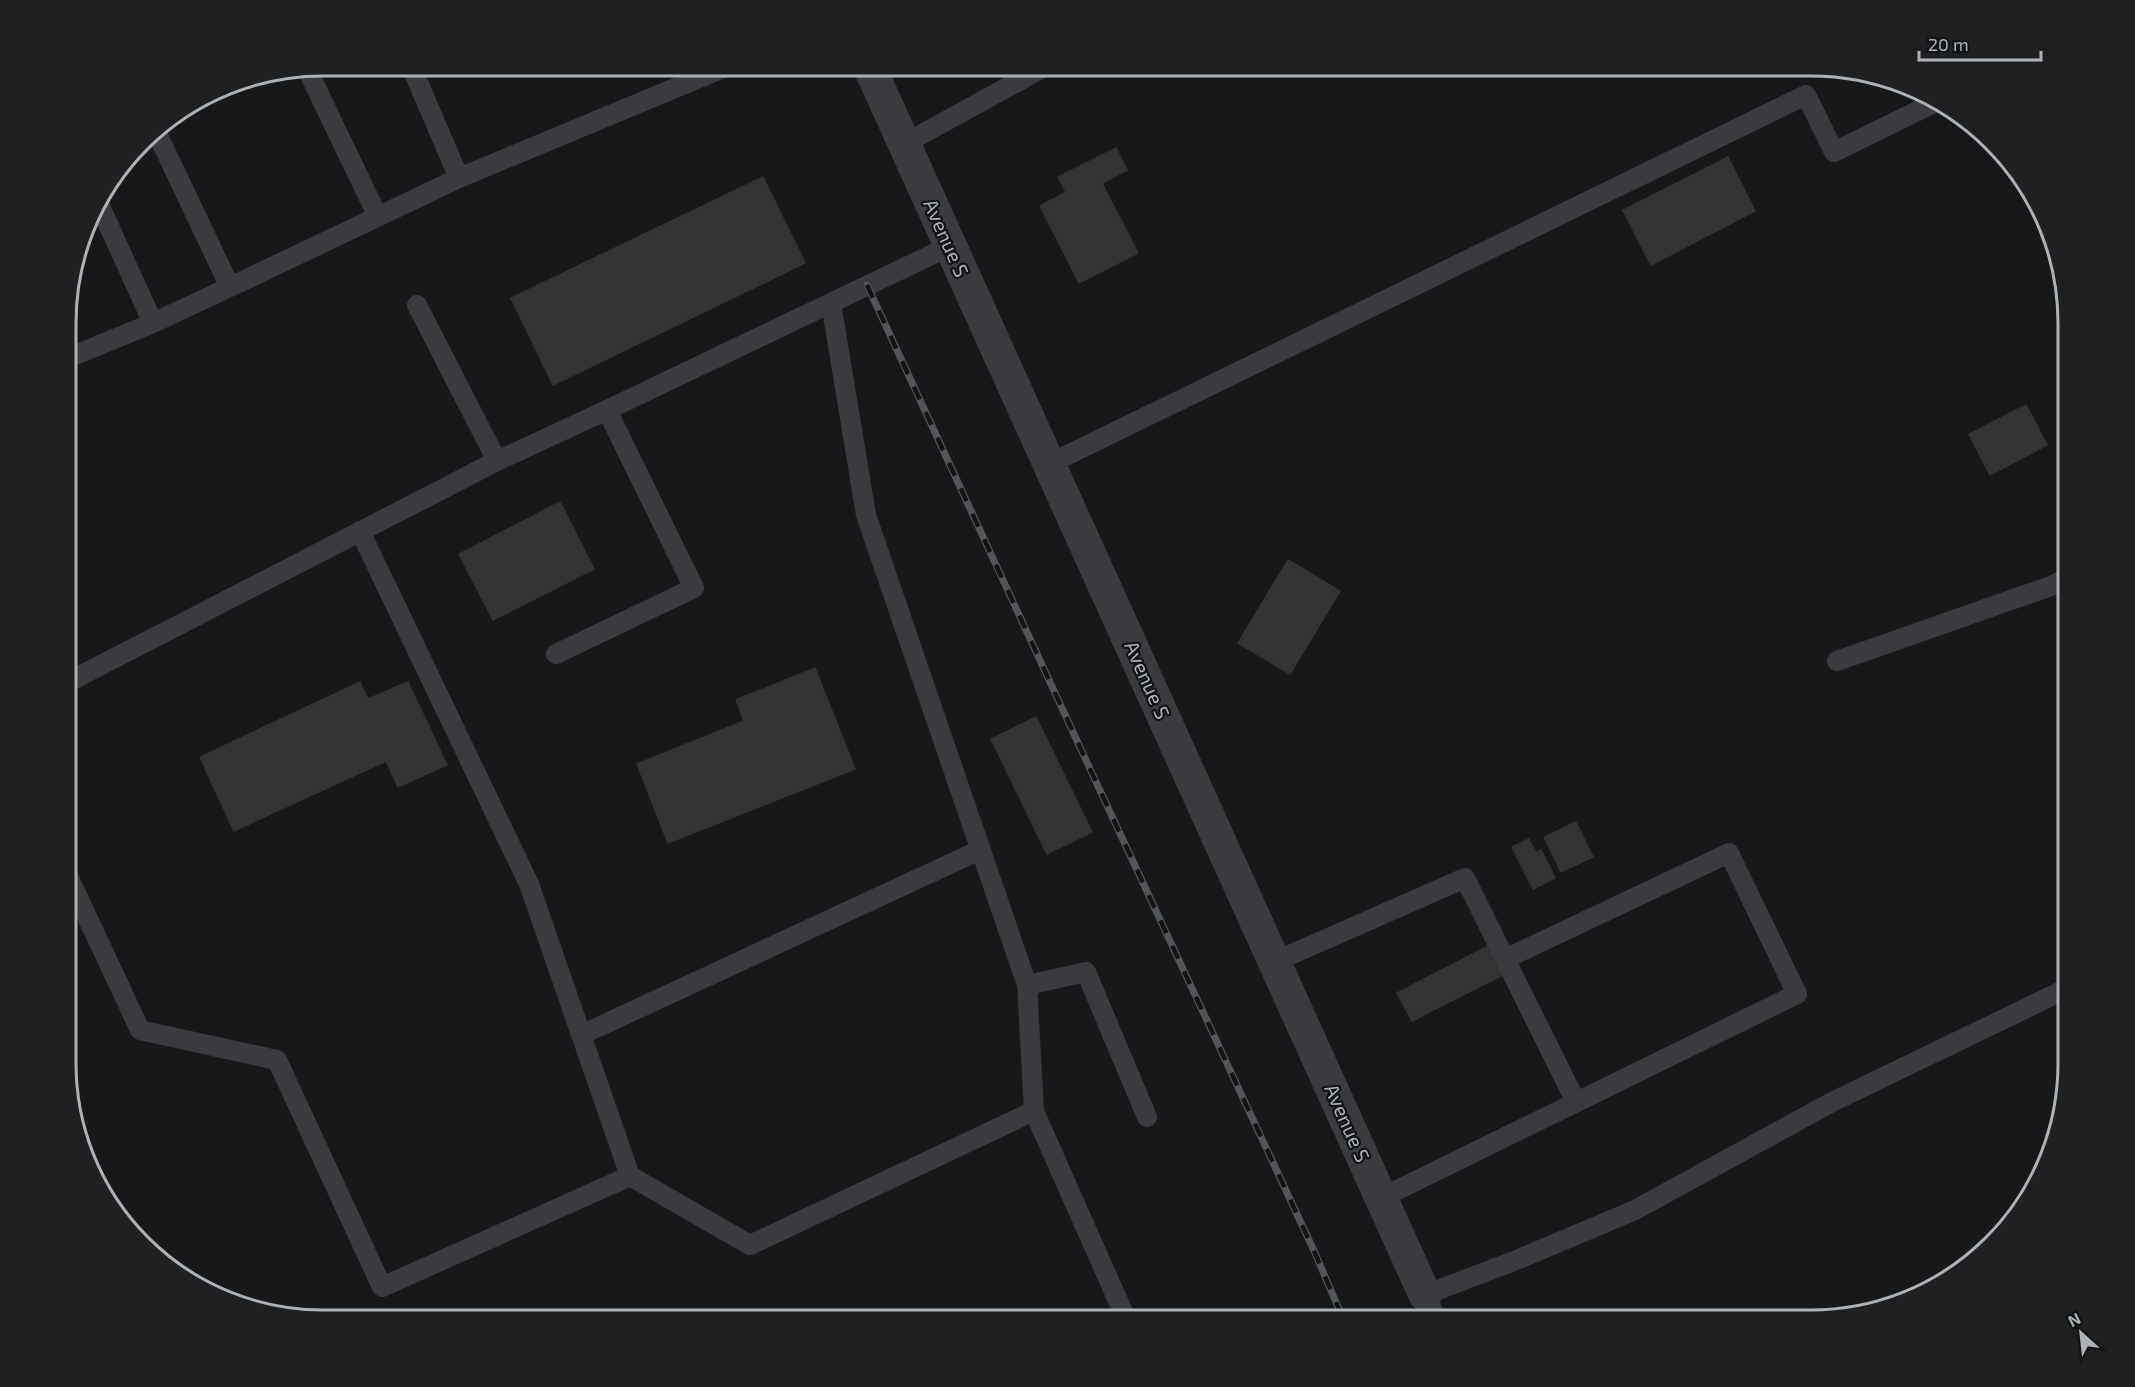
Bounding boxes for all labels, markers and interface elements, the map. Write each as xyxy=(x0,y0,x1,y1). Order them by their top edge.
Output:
scale bar xyxy=(1919,24,2040,62)
text: 20 m xyxy=(1928,33,1969,55)
street label: Avenue S xyxy=(919,195,975,280)
street label: Avenue S xyxy=(1120,637,1176,722)
street label: Avenue S xyxy=(1320,1080,1376,1165)
north arrow xyxy=(2051,1303,2111,1363)
text: N xyxy=(2064,1308,2083,1330)

